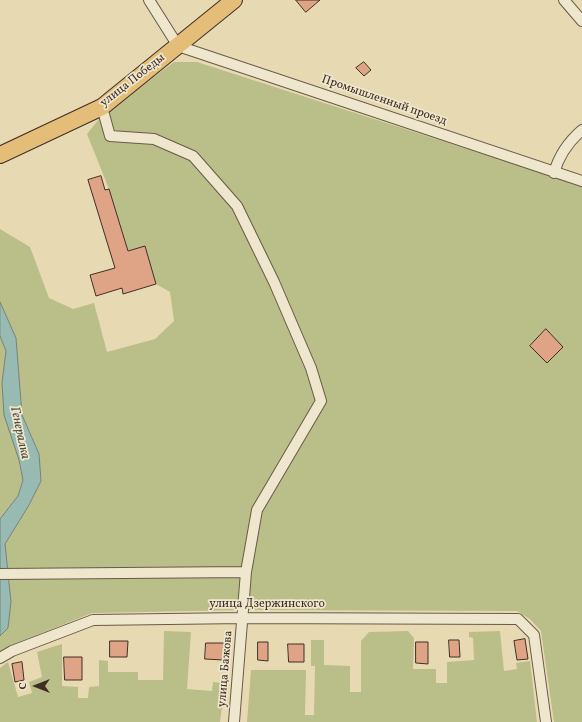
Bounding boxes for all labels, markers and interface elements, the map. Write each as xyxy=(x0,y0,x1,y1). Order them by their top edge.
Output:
street label: улица Победы xyxy=(98,51,168,111)
street label: Промышленный проезд xyxy=(319,73,449,129)
water label: Генералка xyxy=(6,405,32,461)
street label: улица Дзержинского xyxy=(209,598,325,612)
street label: улица Бажова xyxy=(215,630,237,708)
north arrow xyxy=(16,666,56,706)
text: С xyxy=(16,682,31,690)

